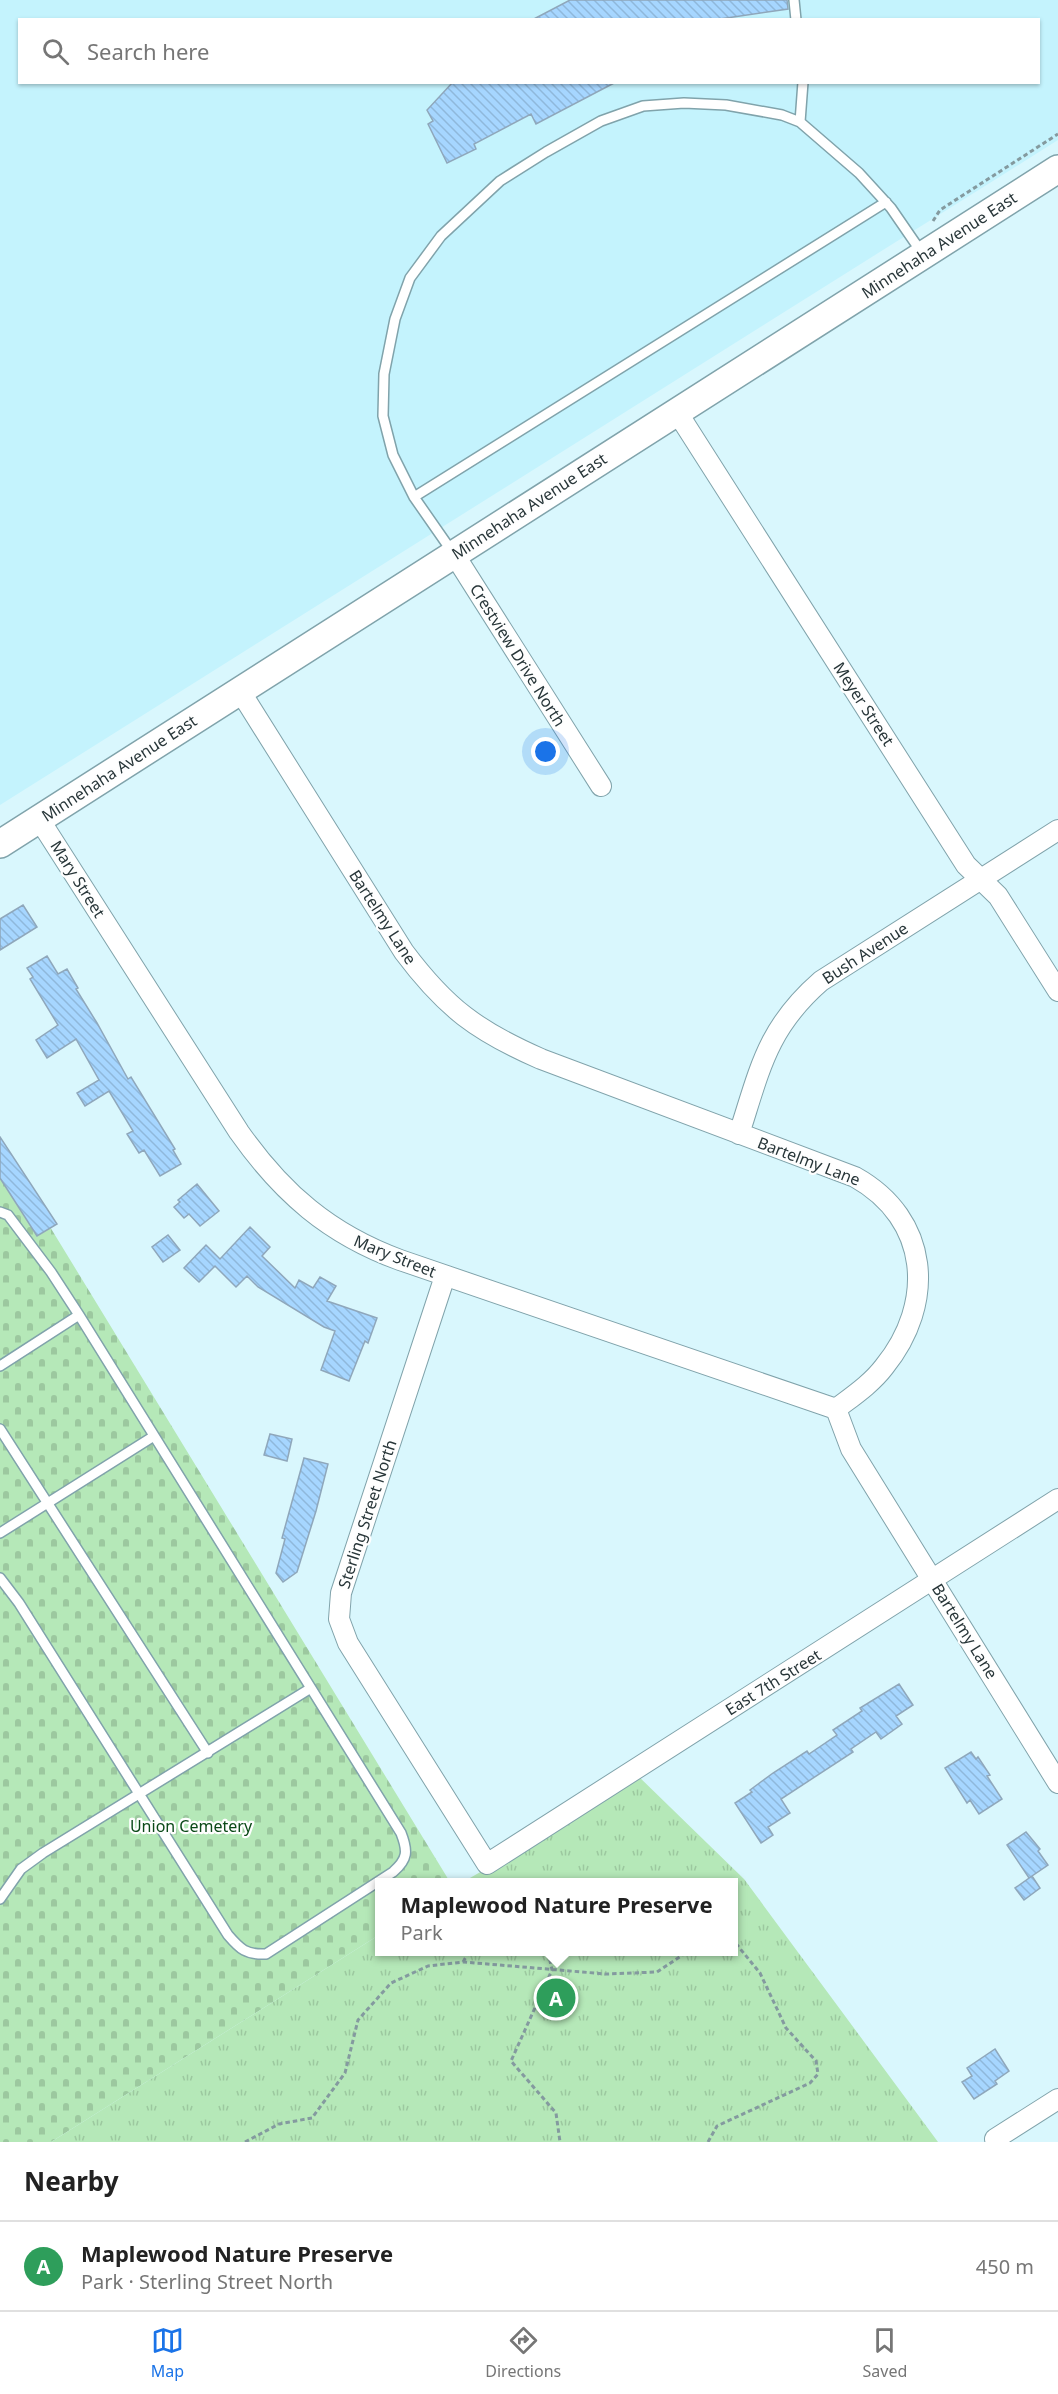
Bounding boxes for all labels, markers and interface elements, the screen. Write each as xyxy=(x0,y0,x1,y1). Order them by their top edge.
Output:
search box xyxy=(18,18,1040,84)
icon: search xyxy=(39,35,72,68)
text: Search here xyxy=(87,36,209,66)
street label: Minnehaha Avenue East xyxy=(857,186,1021,304)
street label: Minnehaha Avenue East xyxy=(447,447,611,565)
street label: Crestview Drive North xyxy=(465,579,571,731)
street label: Meyer Street xyxy=(829,658,899,750)
street label: Minnehaha Avenue East xyxy=(37,709,201,827)
your location xyxy=(531,737,560,766)
street label: Mary Street xyxy=(46,836,111,922)
street label: Bartelmy Lane xyxy=(344,866,422,968)
street label: Bush Avenue xyxy=(818,917,912,989)
street label: Bartelmy Lane xyxy=(754,1131,864,1191)
street label: Mary Street xyxy=(351,1229,440,1283)
street label: Sterling Street North xyxy=(333,1437,401,1591)
street label: Bartelmy Lane xyxy=(927,1579,1003,1683)
street label: East 7th Street xyxy=(721,1644,825,1720)
park label: Union Cemetery xyxy=(130,1815,253,1837)
popup xyxy=(375,1878,738,1956)
text: Maplewood Nature Preserve xyxy=(400,1889,713,1919)
text: Park xyxy=(400,1919,443,1946)
pin: A xyxy=(536,1976,576,2020)
text: Nearby xyxy=(24,2163,119,2199)
text: Maplewood Nature Preserve xyxy=(81,2238,393,2268)
text: A xyxy=(37,2253,50,2280)
text: 450 m xyxy=(976,2253,1034,2280)
text: Park · Sterling Street North xyxy=(81,2268,333,2295)
tab: Map xyxy=(151,2324,184,2382)
tab: Directions xyxy=(485,2324,561,2382)
tab: Saved xyxy=(863,2324,907,2382)

